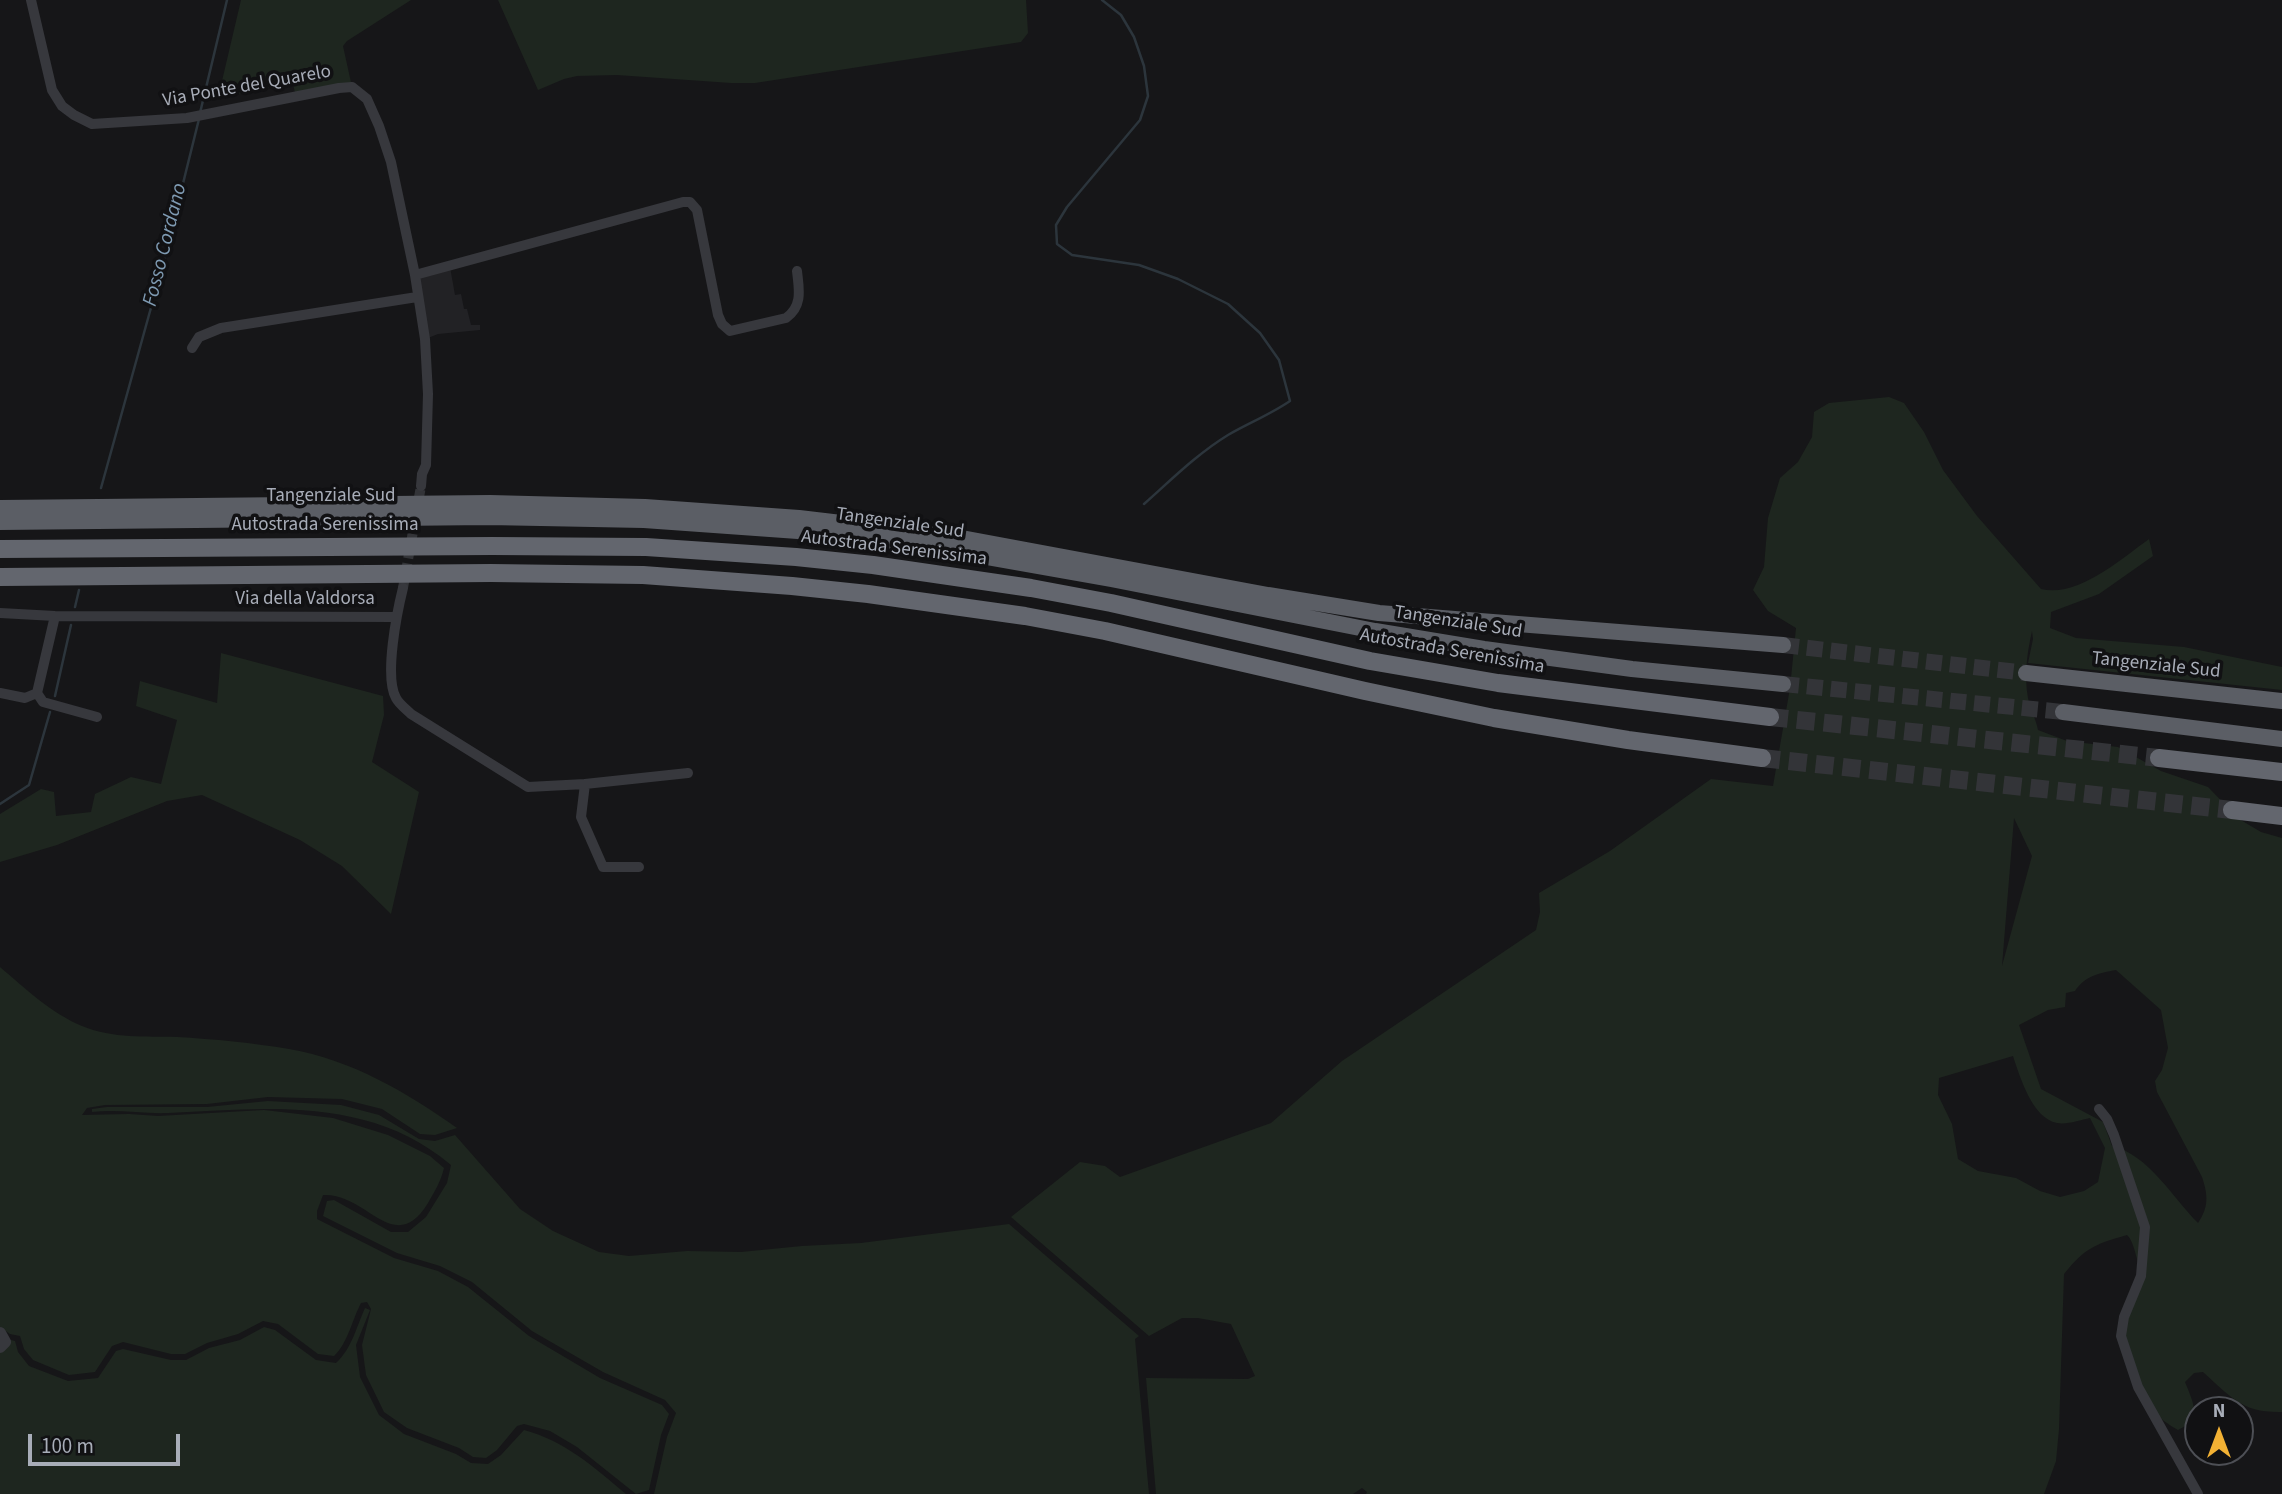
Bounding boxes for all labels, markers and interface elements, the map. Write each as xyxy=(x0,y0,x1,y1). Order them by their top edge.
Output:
street label: Via Ponte del Quarelo xyxy=(161,61,333,113)
water label: Fosso Cordano xyxy=(139,181,193,309)
street label: Tangenziale Sud xyxy=(266,486,396,508)
street label: Tangenziale Sud xyxy=(834,504,966,544)
street label: Autostrada Serenissima xyxy=(232,515,418,537)
street label: Autostrada Serenissima xyxy=(800,526,988,572)
street label: Via della Valdorsa xyxy=(235,589,375,611)
street label: Tangenziale Sud xyxy=(1392,602,1524,644)
street label: Autostrada Serenissima xyxy=(1358,625,1546,679)
street label: Tangenziale Sud xyxy=(2090,648,2222,684)
north arrow xyxy=(2184,1396,2254,1466)
text: N xyxy=(2213,1398,2225,1425)
scale bar xyxy=(32,1420,184,1464)
text: 100 m xyxy=(41,1431,94,1461)

